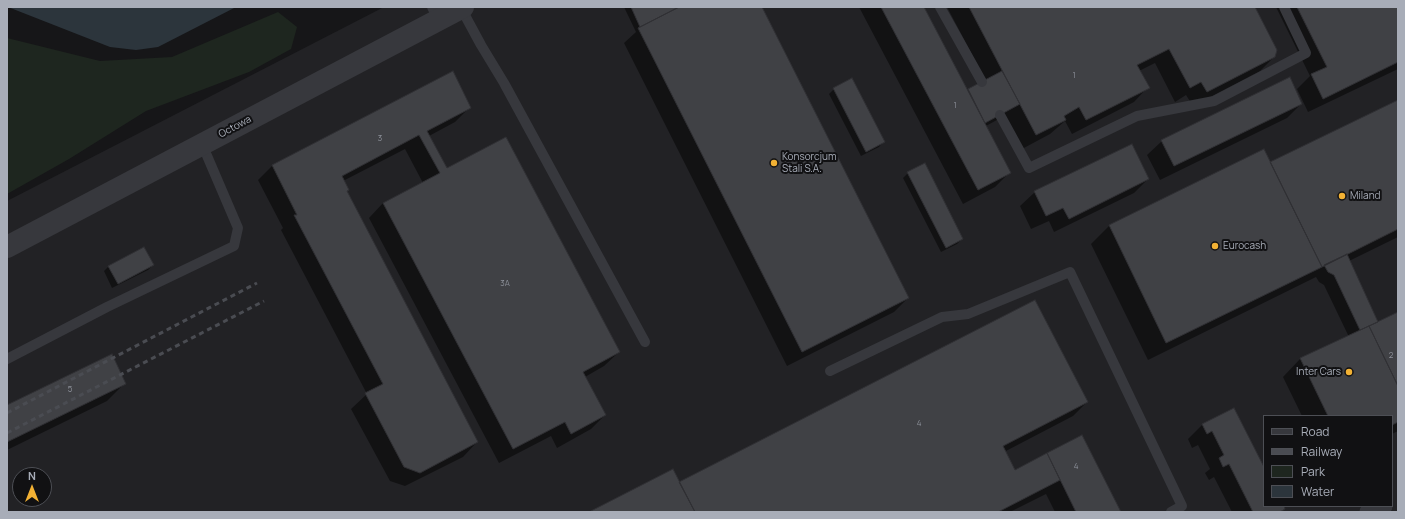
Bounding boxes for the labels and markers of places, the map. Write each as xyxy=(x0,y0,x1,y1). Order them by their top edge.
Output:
place label: Konsorcjum Stali S.A. xyxy=(782,151,837,174)
marker: Konsorcjum Stali S.A. xyxy=(769,158,779,168)
place label: Miland xyxy=(1350,190,1380,202)
marker: Miland xyxy=(1337,191,1347,201)
place label: Eurocash xyxy=(1223,240,1266,252)
marker: Eurocash xyxy=(1210,241,1220,251)
place label: Inter Cars xyxy=(1296,366,1341,378)
marker: Inter Cars xyxy=(1344,367,1354,377)

